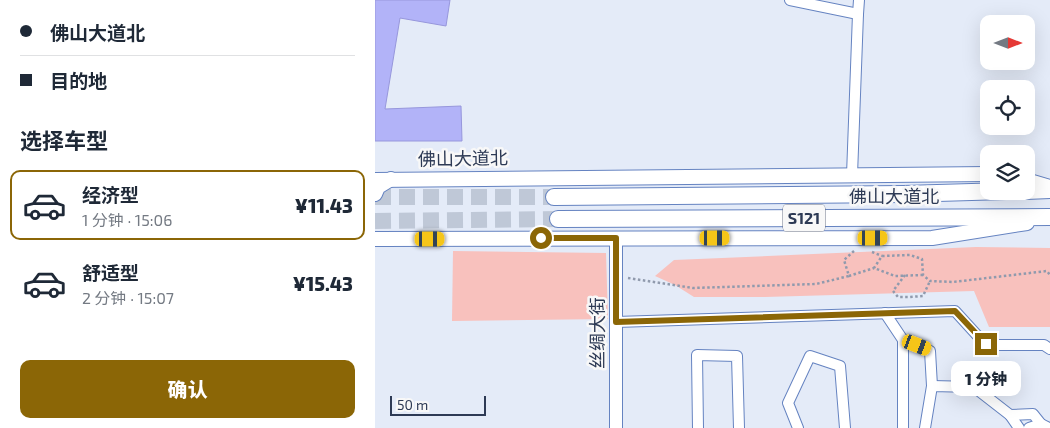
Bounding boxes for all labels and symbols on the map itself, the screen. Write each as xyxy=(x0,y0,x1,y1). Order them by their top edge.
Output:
north arrow xyxy=(980,15,1035,70)
street label: 佛山大道北 xyxy=(418,146,508,170)
street label: 佛山大道北 xyxy=(849,185,939,207)
road number: S121 xyxy=(783,204,825,232)
route start xyxy=(530,227,552,249)
car xyxy=(700,231,730,246)
car xyxy=(858,231,888,246)
car xyxy=(415,232,445,247)
street label: 丝绸大街 xyxy=(586,297,608,369)
car xyxy=(900,333,933,357)
route end xyxy=(975,333,997,355)
callout: 1 分钟 xyxy=(951,362,1021,396)
scale bar xyxy=(390,393,486,416)

